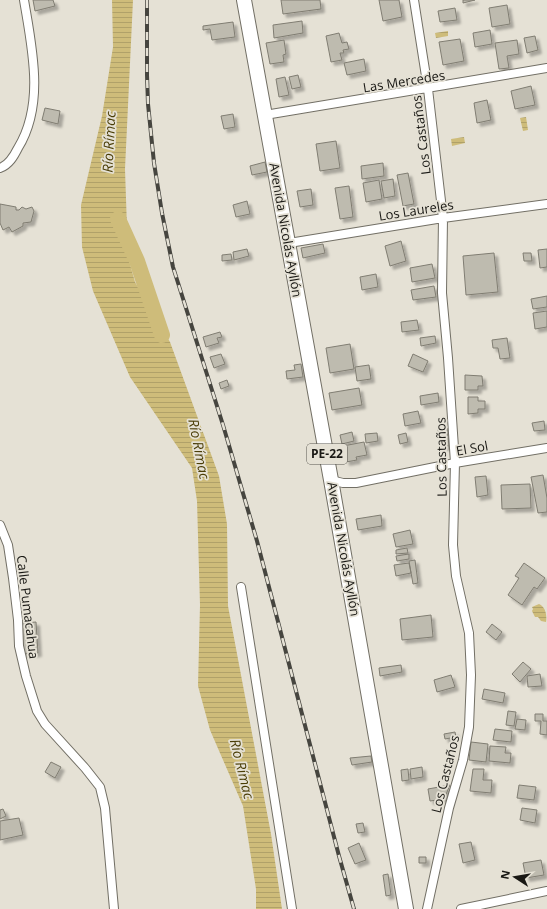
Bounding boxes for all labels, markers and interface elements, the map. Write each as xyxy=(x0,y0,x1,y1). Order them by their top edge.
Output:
street label: Las Mercedes xyxy=(362,66,446,96)
street label: Los Castaños xyxy=(407,94,435,176)
water label: Río Rímac xyxy=(97,110,120,173)
street label: Avenida Nicolás Ayllón xyxy=(265,161,307,299)
street label: Los Laureles xyxy=(377,195,455,225)
water label: Río Rímac xyxy=(184,417,215,481)
street label: Los Castaños xyxy=(431,417,451,497)
street label: El Sol xyxy=(455,436,489,460)
road number: PE-22 xyxy=(307,444,347,464)
street label: Avenida Nicolás Ayllón xyxy=(323,480,365,618)
street label: Calle Pumacahua xyxy=(13,554,43,660)
street label: Los Castaños xyxy=(427,733,463,815)
water label: Río Rímac xyxy=(226,737,259,801)
north arrow xyxy=(495,857,535,897)
text: N xyxy=(496,869,513,881)

